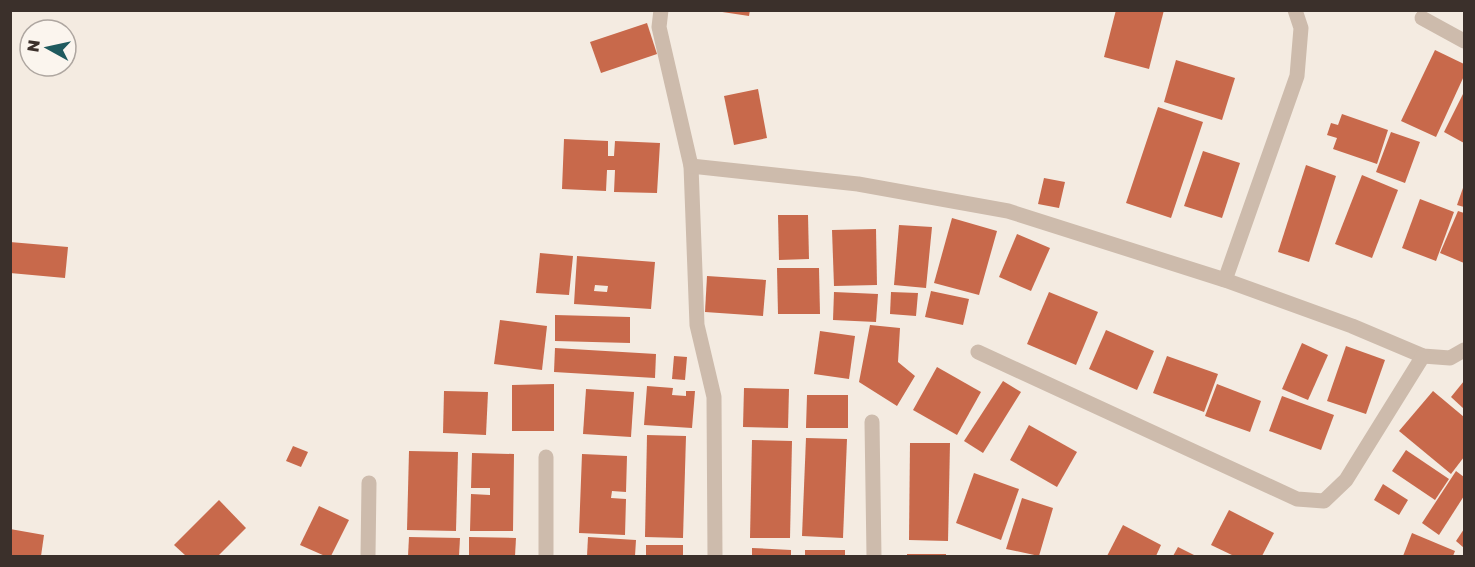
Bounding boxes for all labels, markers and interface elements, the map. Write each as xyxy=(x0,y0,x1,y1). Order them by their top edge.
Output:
north arrow xyxy=(18,18,78,78)
text: N xyxy=(22,38,44,53)

